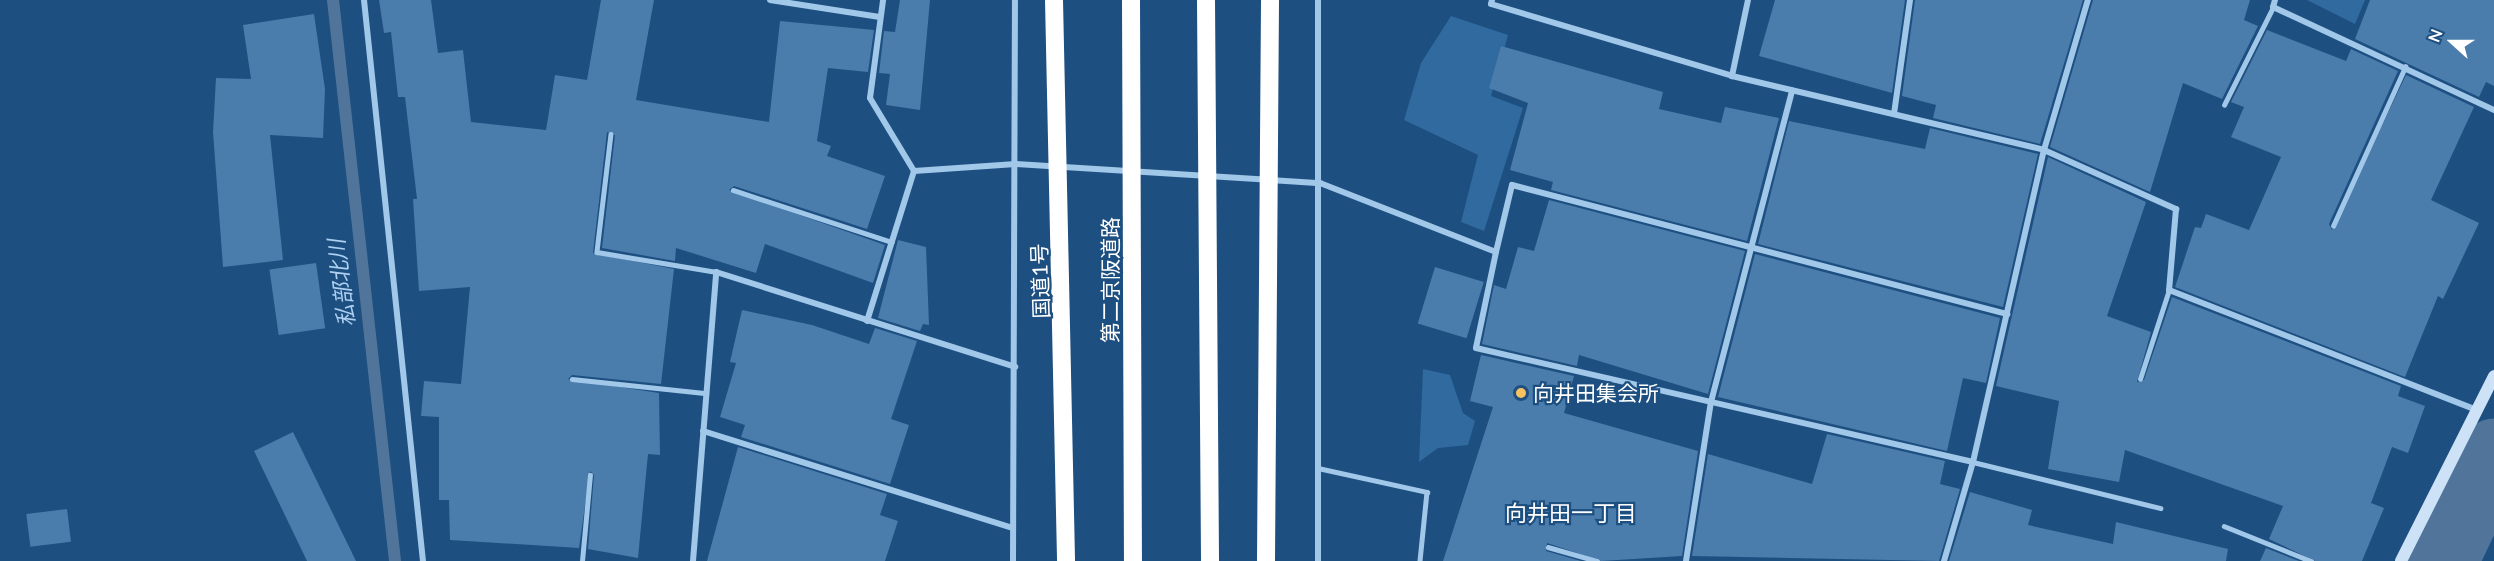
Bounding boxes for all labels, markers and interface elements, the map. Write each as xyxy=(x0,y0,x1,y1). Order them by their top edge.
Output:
north arrow xyxy=(2422,12,2482,72)
text: N xyxy=(2424,26,2446,45)
street label: 第二京阪道路 xyxy=(1097,217,1123,343)
water label: 私部北川 xyxy=(323,238,359,328)
street label: 国道1号 xyxy=(1026,243,1054,319)
place label: 向井田集会所 xyxy=(1533,380,1659,406)
marker: 向井田集会所 xyxy=(1514,386,1528,400)
district label: 向井田一丁目 xyxy=(1505,500,1637,526)

